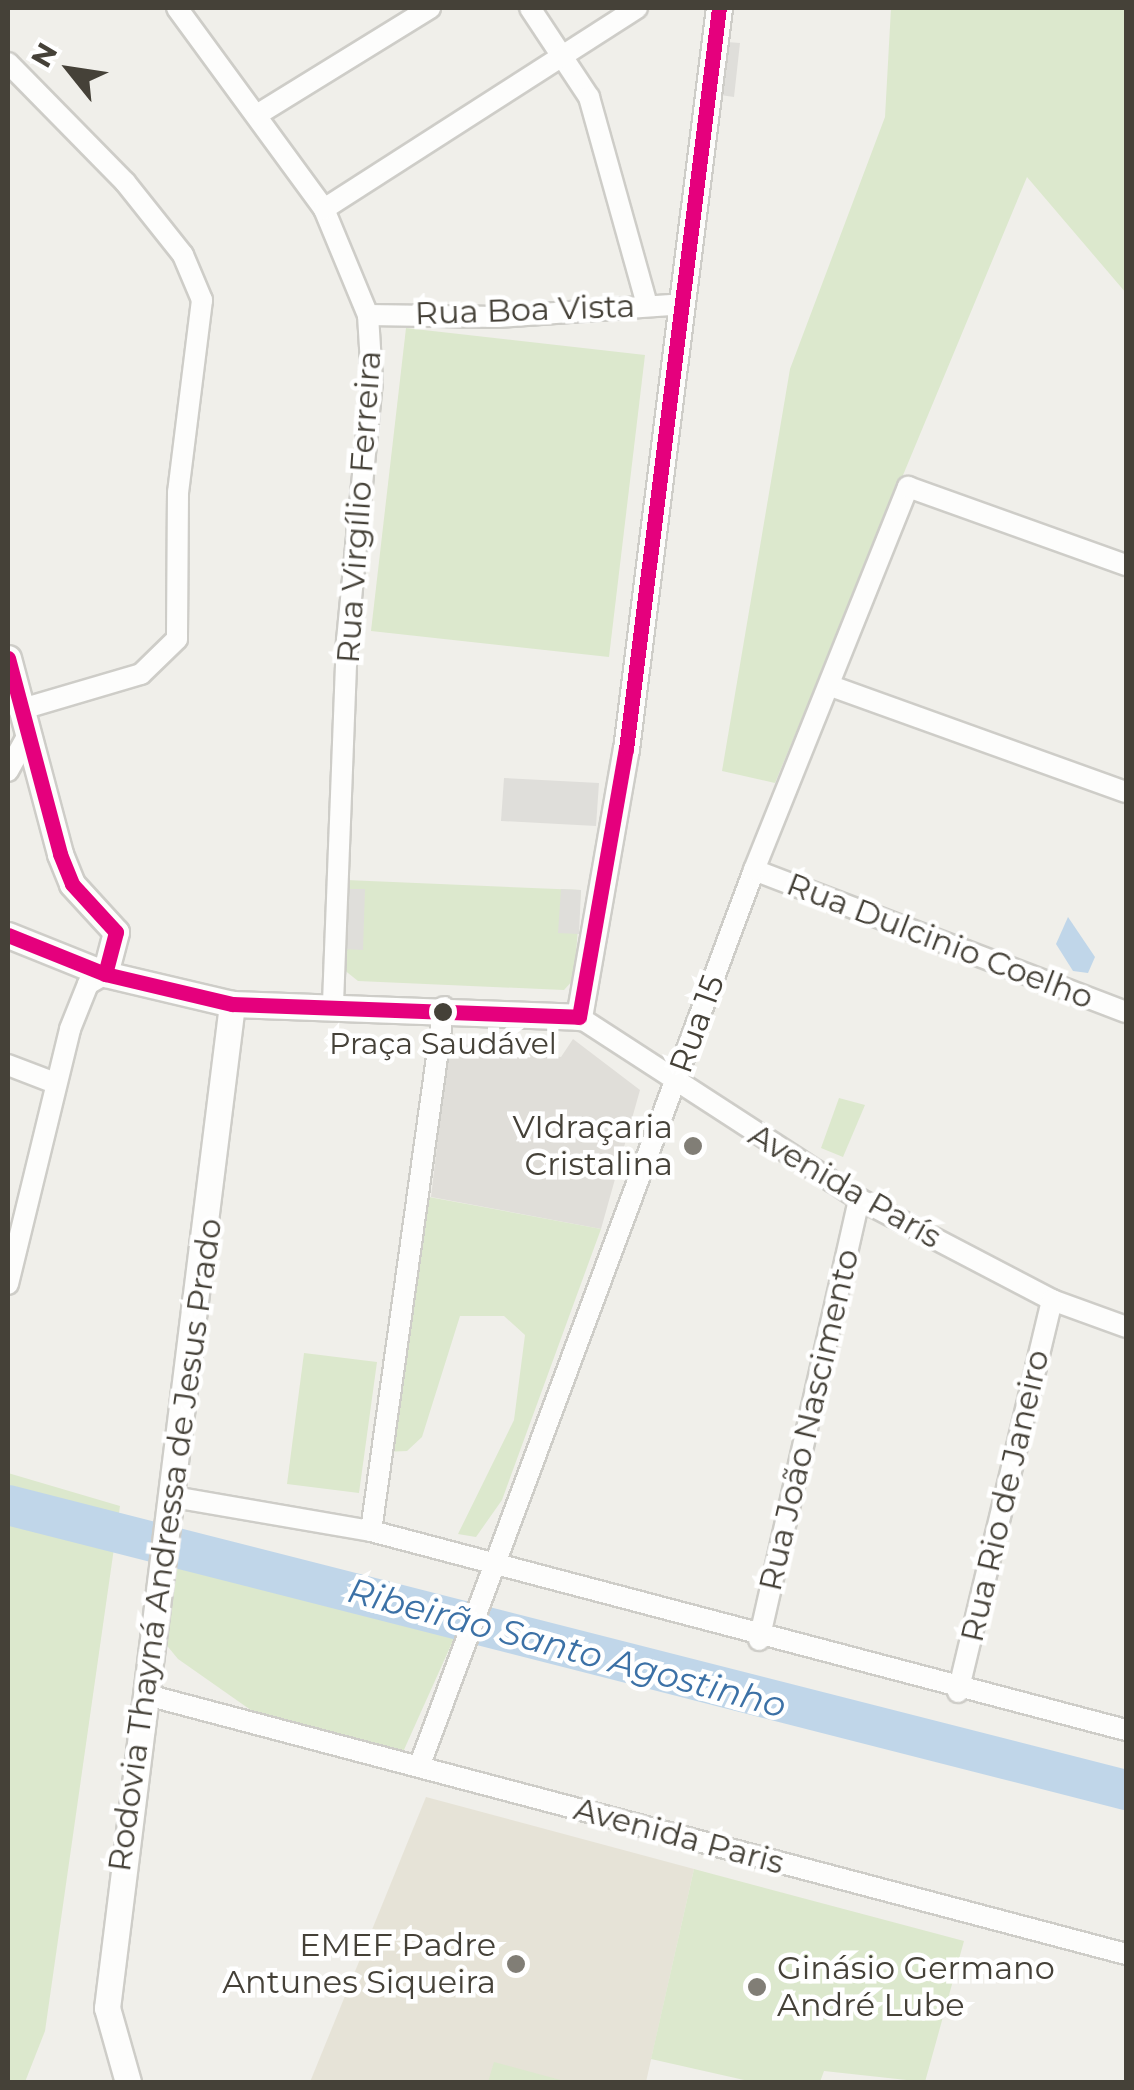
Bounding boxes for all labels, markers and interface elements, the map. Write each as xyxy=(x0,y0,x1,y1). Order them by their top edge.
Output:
north arrow xyxy=(20,20,120,120)
text: N xyxy=(24,37,64,73)
street label: Rua Boa Vista xyxy=(414,287,636,333)
street label: Rua Virgílio Ferreira xyxy=(329,349,389,665)
street label: Rua Dulcinio Coelho xyxy=(781,865,1099,1017)
street label: Rua 15 xyxy=(662,970,732,1078)
marker: Praça Saudável xyxy=(433,1002,453,1022)
place label: Praça Saudável xyxy=(329,1026,557,1062)
place label: VIdraçaria Cristalina xyxy=(512,1109,673,1184)
street label: Avenida París xyxy=(742,1115,948,1257)
marker: VIdraçaria Cristalina xyxy=(682,1135,704,1157)
street label: Rodovia Thayná Andressa de Jesus Prado xyxy=(100,1216,230,1874)
street label: Rua João Nascimento xyxy=(751,1245,867,1595)
street label: Rua Rio de Janeiro xyxy=(953,1346,1057,1646)
water label: Ribeirão Santo Agostinho xyxy=(343,1569,791,1727)
street label: Avenida Paris xyxy=(570,1790,788,1882)
place label: EMEF Padre Antunes Siqueira xyxy=(222,1927,496,2002)
place label: Ginásio Germano André Lube xyxy=(777,1950,1055,2025)
marker: EMEF Padre Antunes Siqueira xyxy=(505,1953,527,1975)
marker: Ginásio Germano André Lube xyxy=(746,1976,768,1998)

